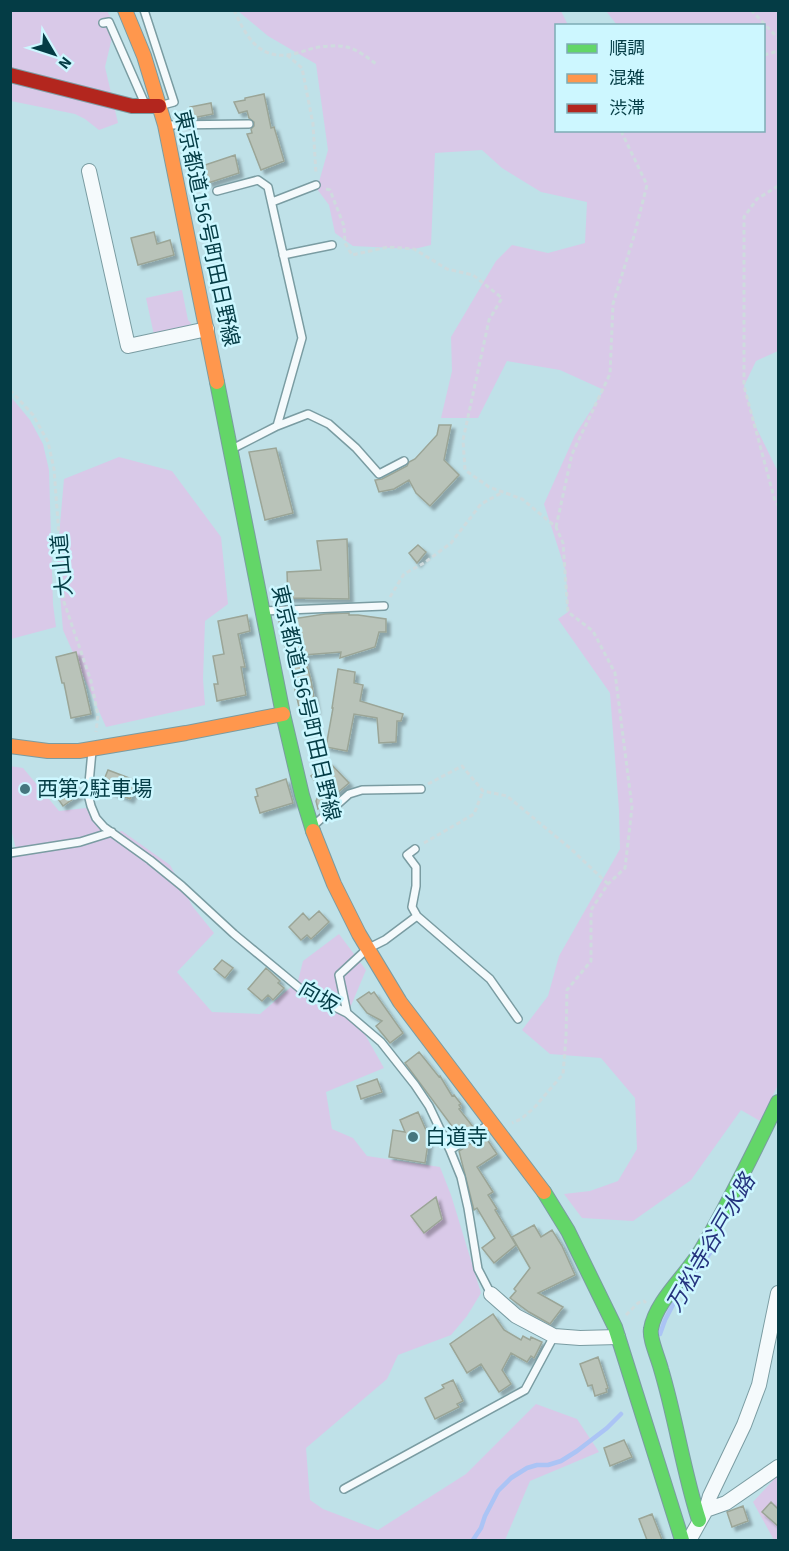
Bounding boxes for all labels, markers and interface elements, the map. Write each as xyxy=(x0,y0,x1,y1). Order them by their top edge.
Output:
north arrow xyxy=(24,24,84,84)
legend xyxy=(555,24,765,132)
text: 順調 xyxy=(609,36,645,61)
text: N xyxy=(53,52,77,74)
text: 混雑 xyxy=(609,66,645,91)
text: 渋滞 xyxy=(609,96,645,121)
street label: 東京都道156号町田日野線 xyxy=(167,107,247,349)
street label: 大山道 xyxy=(44,532,80,598)
street label: 東京都道156号町田日野線 xyxy=(264,582,348,824)
place label: 西第2駐車場 xyxy=(37,774,152,804)
marker: 西第2駐車場 xyxy=(18,782,32,796)
street label: 向坂 xyxy=(293,974,345,1020)
place label: 白道寺 xyxy=(425,1122,488,1152)
marker: 白道寺 xyxy=(406,1130,420,1144)
water label: 万松寺谷戸水路 xyxy=(659,1167,764,1318)

